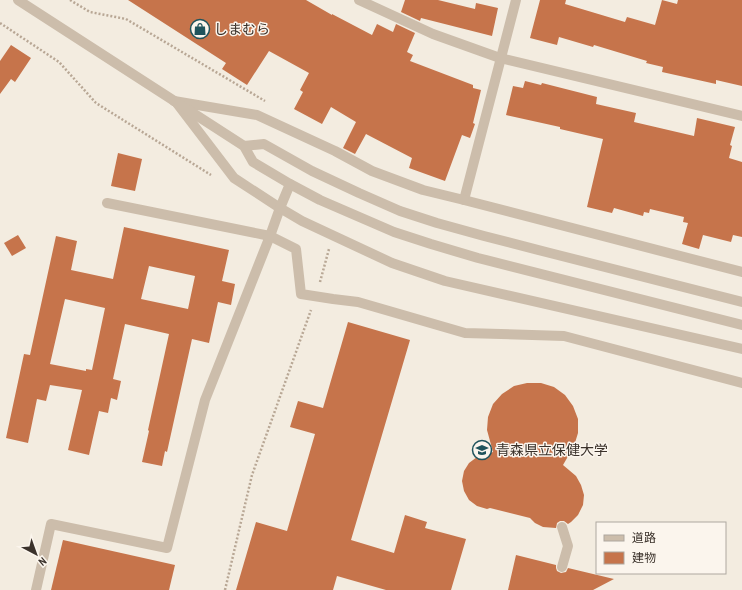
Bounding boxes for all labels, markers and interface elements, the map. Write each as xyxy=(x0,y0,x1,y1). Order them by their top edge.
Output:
shop icon: しまむら xyxy=(189,18,211,40)
place label: しまむら xyxy=(214,20,270,38)
school or university icon: 青森県立保健大学 xyxy=(471,439,493,461)
place label: 青森県立保健大学 xyxy=(496,441,608,459)
legend xyxy=(596,522,726,574)
text: 道路 xyxy=(632,530,656,546)
north arrow xyxy=(16,534,56,574)
text: 建物 xyxy=(632,550,656,566)
text: N xyxy=(36,554,50,569)

